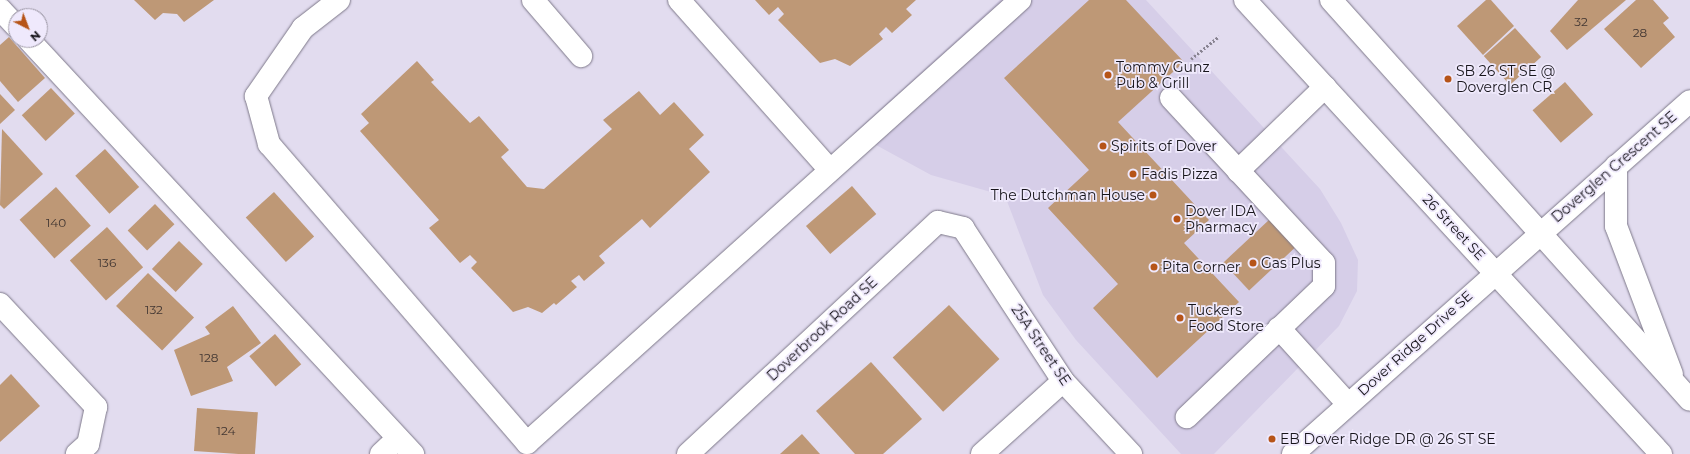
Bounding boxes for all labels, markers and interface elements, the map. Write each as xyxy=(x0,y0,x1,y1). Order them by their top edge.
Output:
north arrow xyxy=(8,8,48,48)
house number: 32 xyxy=(1574,15,1588,29)
house number: 28 xyxy=(1633,26,1647,40)
text: N xyxy=(27,28,43,44)
place label: Tommy Gunz Pub & Grill xyxy=(1116,59,1210,92)
place label: SB 26 ST SE @ Doverglen CR xyxy=(1456,63,1555,96)
marker: Tommy Gunz Pub & Grill xyxy=(1103,70,1113,80)
marker: SB 26 ST SE @ Doverglen CR xyxy=(1443,74,1453,84)
street label: Doverglen Crescent SE xyxy=(1548,108,1680,226)
place label: Spirits of Dover xyxy=(1111,138,1217,154)
marker: Spirits of Dover xyxy=(1098,141,1108,151)
place label: Fadis Pizza xyxy=(1141,166,1218,182)
marker: Fadis Pizza xyxy=(1128,169,1138,179)
place label: The Dutchman House xyxy=(991,187,1145,203)
marker: The Dutchman House xyxy=(1148,190,1158,200)
street label: 26 Street SE xyxy=(1419,191,1489,263)
place label: Dover IDA Pharmacy xyxy=(1185,203,1257,236)
marker: Dover IDA Pharmacy xyxy=(1172,214,1182,224)
house number: 140 xyxy=(46,216,66,230)
place label: Gas Plus xyxy=(1261,255,1321,271)
house number: 136 xyxy=(98,256,116,270)
marker: Gas Plus xyxy=(1248,258,1258,268)
place label: Pita Corner xyxy=(1162,259,1240,275)
marker: Pita Corner xyxy=(1149,262,1159,272)
street label: Doverbrook Road SE xyxy=(764,274,880,384)
street label: Dover Ridge Drive SE xyxy=(1354,287,1476,399)
street label: 25A Street SE xyxy=(1008,302,1074,388)
place label: Tuckers Food Store xyxy=(1188,302,1264,334)
house number: 132 xyxy=(145,303,163,317)
marker: Tuckers Food Store xyxy=(1175,313,1185,323)
house number: 128 xyxy=(200,351,218,365)
house number: 124 xyxy=(217,424,235,438)
place label: EB Dover Ridge DR @ 26 ST SE xyxy=(1280,431,1496,447)
marker: EB Dover Ridge DR @ 26 ST SE xyxy=(1267,434,1277,444)

